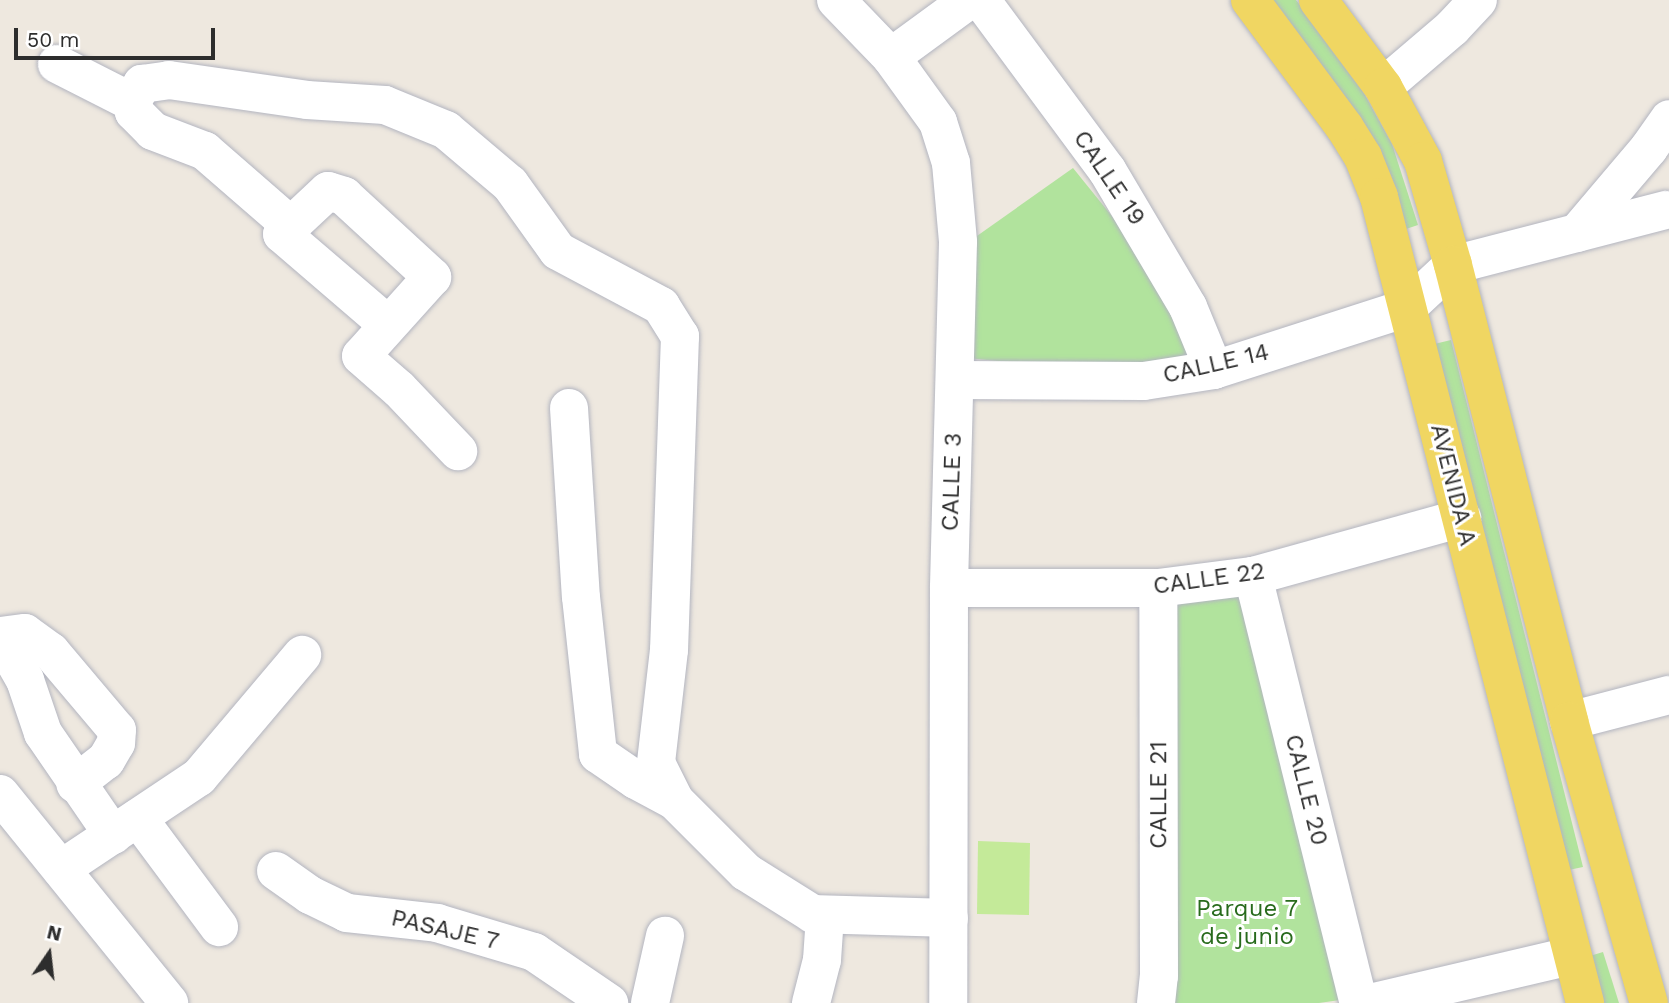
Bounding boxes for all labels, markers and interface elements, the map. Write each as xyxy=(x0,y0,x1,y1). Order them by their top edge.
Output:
scale bar xyxy=(18,14,219,58)
text: 50 m xyxy=(27,27,79,52)
street label: CALLE 19 xyxy=(1067,125,1151,231)
street label: CALLE 14 xyxy=(1160,338,1272,390)
street label: AVENIDA A xyxy=(1424,420,1482,550)
street label: CALLE 3 xyxy=(936,432,968,532)
street label: CALLE 22 xyxy=(1151,557,1267,601)
street label: CALLE 20 xyxy=(1278,731,1334,849)
street label: CALLE 21 xyxy=(1145,741,1173,849)
park label: Parque 7 de junio xyxy=(1196,895,1298,951)
street label: PASAJE 7 xyxy=(388,904,502,956)
north arrow xyxy=(14,919,84,989)
text: N xyxy=(45,920,64,946)

